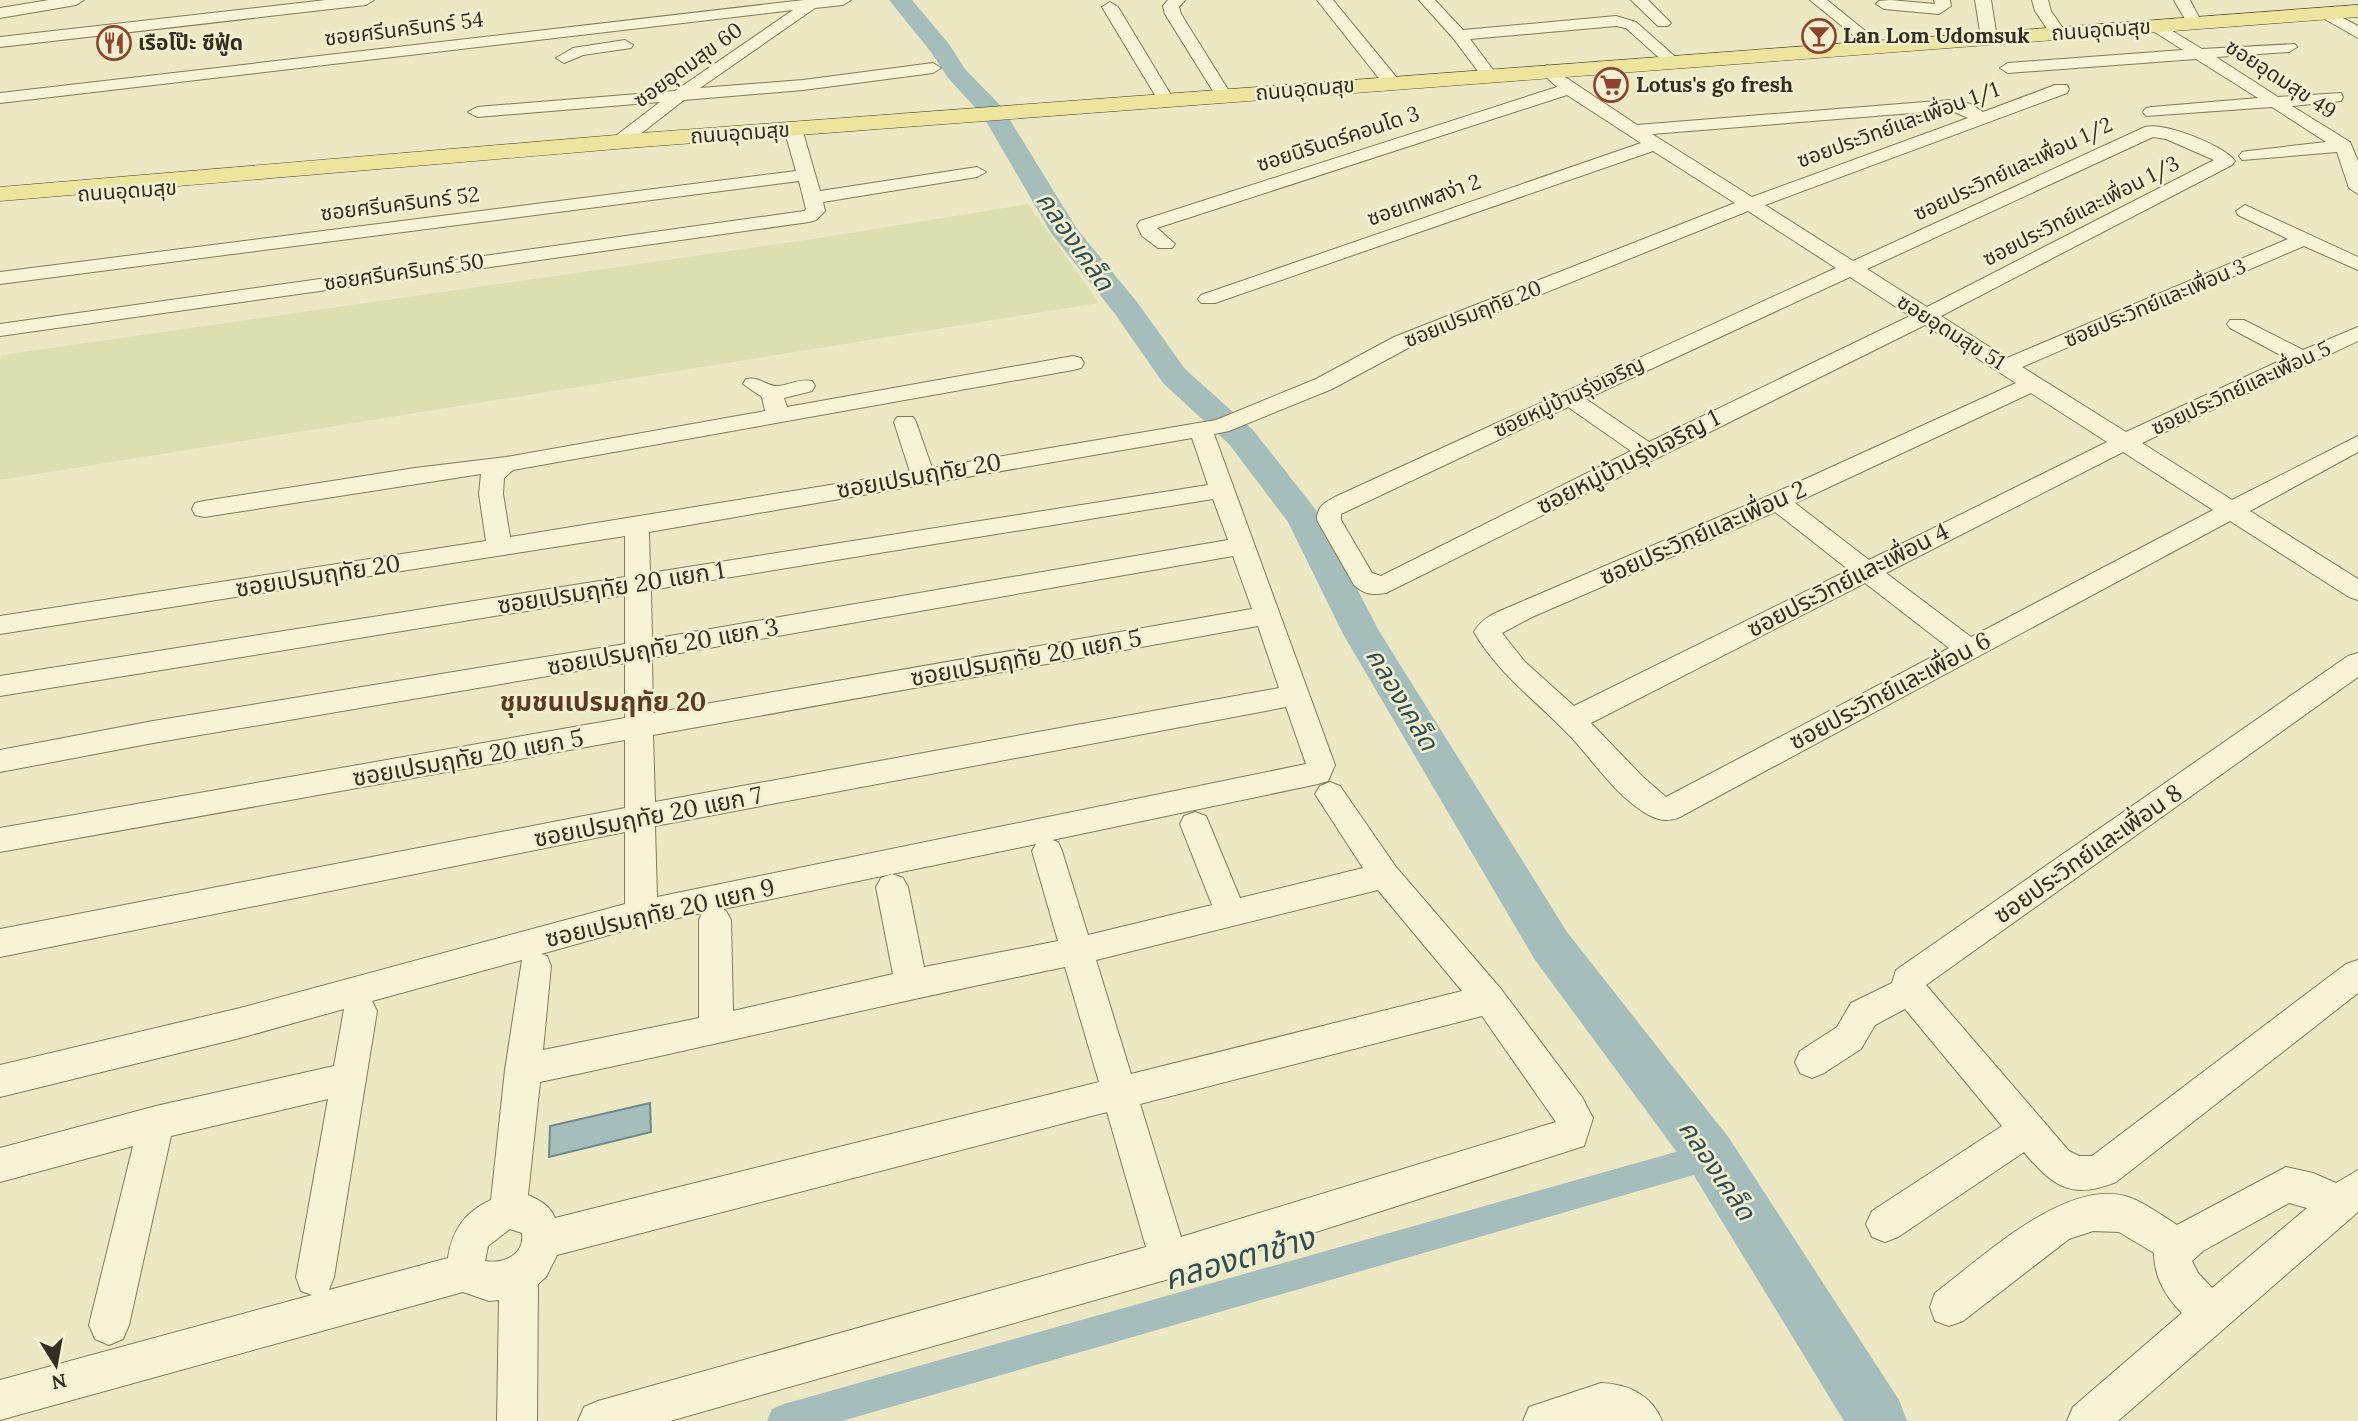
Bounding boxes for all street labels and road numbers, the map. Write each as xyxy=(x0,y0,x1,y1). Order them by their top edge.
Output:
street label: ซอยศรีนครินทร์ 54 xyxy=(323,5,485,52)
street label: ถนนอุดมสุข xyxy=(2050,13,2152,46)
street label: ซอยอุดมสุข 60 xyxy=(628,16,748,113)
street label: ซอยอุดมสุข 49 xyxy=(2221,33,2342,124)
street label: ถนนอุดมสุข xyxy=(1254,71,1356,106)
street label: ซอยประวิทย์และเพื่อน 1/1 xyxy=(1793,74,2002,174)
street label: ซอยนิรันดร์คอนโด 3 xyxy=(1253,99,1423,178)
street label: ซอยประวิทย์และเพื่อน 1/2 xyxy=(1909,110,2117,227)
street label: ถนนอุดมสุข xyxy=(689,116,791,149)
street label: ซอยประวิทย์และเพื่อน 1/3 xyxy=(1978,148,2184,272)
street label: ซอยเทพสง่า 2 xyxy=(1363,167,1484,232)
street label: ถนนอุดมสุข xyxy=(76,174,178,207)
street label: ซอยศรีนครินทร์ 52 xyxy=(319,180,481,227)
street label: ซอยศรีนครินทร์ 50 xyxy=(322,247,486,296)
street label: ซอยประวิทย์และเพื่อน 3 xyxy=(2059,251,2250,353)
street label: ซอยเปรมฤทัย 20 xyxy=(1400,274,1545,353)
street label: ซอยอุดมสุข 51 xyxy=(1892,288,2010,375)
street label: ซอยประวิทย์และเพื่อน 5 xyxy=(2146,333,2335,441)
street label: ซอยหมู่บ้านรุ่งเจริญ xyxy=(1489,350,1648,443)
street label: ซอยหมู่บ้านรุ่งเจริญ 1 xyxy=(1531,402,1725,521)
street label: ซอยเปรมฤทัย 20 xyxy=(834,446,1004,505)
street label: ซอยประวิทย์และเพื่อน 2 xyxy=(1594,472,1811,592)
street label: ซอยประวิทย์และเพื่อน 4 xyxy=(1741,514,1954,644)
street label: ซอยเปรมฤทัย 20 xyxy=(233,547,403,604)
street label: ซอยเปรมฤทัย 20 แยก 1 xyxy=(495,554,727,621)
street label: ซอยเปรมฤทัย 20 แยก 3 xyxy=(545,611,781,682)
street label: ซอยเปรมฤทัย 20 แยก 5 xyxy=(908,622,1144,693)
street label: ซอยประวิทย์และเพื่อน 6 xyxy=(1783,624,1996,757)
street label: ซอยเปรมฤทัย 20 แยก 5 xyxy=(350,722,586,793)
street label: ซอยประวิทย์และเพื่อน 8 xyxy=(1987,776,2188,930)
street label: ซอยเปรมฤทัย 20 แยก 7 xyxy=(531,779,765,854)
street label: ซอยเปรมฤทัย 20 แยก 9 xyxy=(542,871,778,954)

